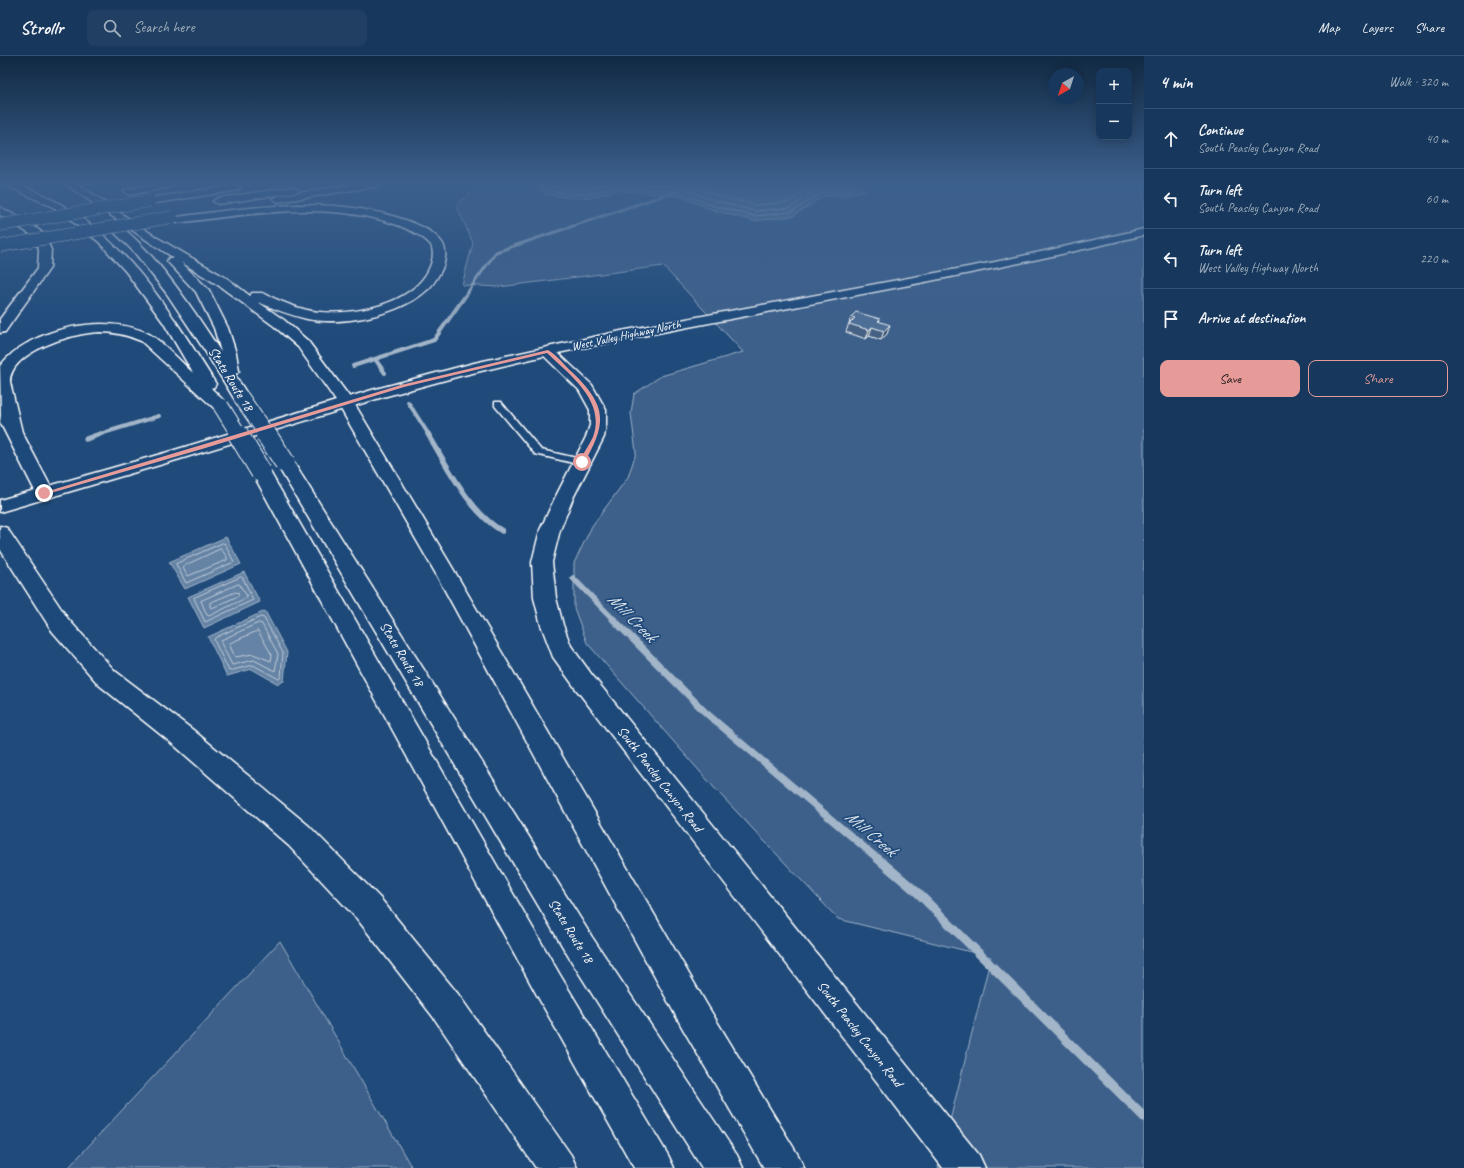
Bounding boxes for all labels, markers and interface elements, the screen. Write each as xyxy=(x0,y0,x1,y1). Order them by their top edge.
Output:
search box xyxy=(87,10,367,46)
text: Strollr xyxy=(20,16,63,40)
icon: search xyxy=(101,17,123,39)
text: Search here xyxy=(133,18,195,37)
text: Map xyxy=(1318,19,1340,36)
text: Layers xyxy=(1362,19,1393,36)
text: Share xyxy=(1415,19,1444,36)
north arrow xyxy=(1048,68,1084,104)
map controls xyxy=(1096,68,1132,140)
button: + xyxy=(1096,68,1132,104)
text: 4 min xyxy=(1160,72,1193,93)
text: Walk · 320 m xyxy=(1389,74,1448,90)
button: − xyxy=(1096,104,1132,140)
text: Continue xyxy=(1198,121,1243,140)
icon: ahead xyxy=(1160,128,1182,150)
text: 40 m xyxy=(1426,131,1448,147)
text: South Peasley Canyon Road xyxy=(1198,140,1318,156)
text: Turn left xyxy=(1198,181,1241,200)
icon: left xyxy=(1160,188,1182,210)
text: 60 m xyxy=(1426,191,1448,207)
text: South Peasley Canyon Road xyxy=(1198,200,1318,216)
text: Turn left xyxy=(1198,241,1241,260)
icon: left xyxy=(1160,248,1182,270)
text: 220 m xyxy=(1420,251,1448,267)
text: West Valley Highway North xyxy=(1198,260,1318,276)
icon: arrive xyxy=(1160,308,1182,330)
text: Arrive at destination xyxy=(1198,309,1305,328)
street label: West Valley Highway North xyxy=(570,316,682,354)
street label: State Route 18 xyxy=(205,344,258,416)
button: Save xyxy=(1160,360,1300,397)
button: Share xyxy=(1308,360,1448,397)
route start xyxy=(573,453,591,471)
route end xyxy=(35,484,53,502)
water label: Mill Creek xyxy=(603,588,664,649)
street label: State Route 18 xyxy=(376,618,429,691)
street label: South Peasley Canyon Road xyxy=(613,723,708,837)
water label: Mill Creek xyxy=(841,805,904,863)
street label: State Route 18 xyxy=(545,896,598,968)
street label: South Peasley Canyon Road xyxy=(813,978,908,1092)

